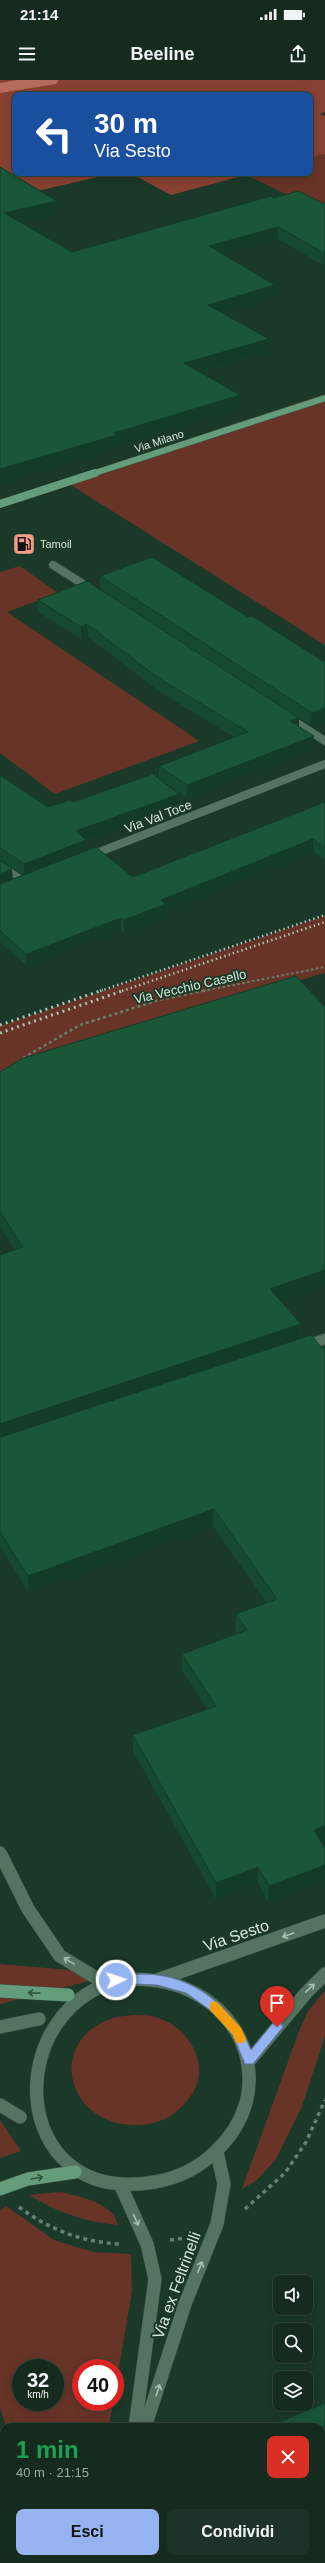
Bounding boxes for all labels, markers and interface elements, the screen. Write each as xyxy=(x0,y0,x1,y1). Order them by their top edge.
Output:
text: 21:14 xyxy=(20,6,58,23)
icon: menu xyxy=(16,43,38,65)
icon: share xyxy=(287,43,309,65)
text: Beeline xyxy=(130,44,195,64)
icon: left xyxy=(28,108,80,160)
text: 30 m xyxy=(94,108,158,139)
text: Via Sesto xyxy=(94,141,171,161)
street label: Via Milano xyxy=(133,427,185,455)
fuel station icon: Tamoil xyxy=(11,531,37,557)
place label: Tamoil xyxy=(40,538,72,550)
street label: Via Val Toce xyxy=(122,797,194,836)
street label: Via Vecchio Casello xyxy=(133,966,248,1007)
street label: Via Sesto xyxy=(201,1916,271,1955)
one-way arrow xyxy=(283,1931,295,1939)
one-way arrow xyxy=(63,1957,75,1965)
position arrow xyxy=(95,1959,137,2001)
one-way arrow xyxy=(305,1983,315,1993)
pin xyxy=(260,1986,294,2027)
one-way arrow xyxy=(28,1990,41,1997)
icon: arrive xyxy=(266,1992,288,2014)
one-way arrow xyxy=(30,2174,43,2182)
one-way arrow xyxy=(133,2213,140,2225)
street label: Via ex Feltrinelli xyxy=(149,2229,204,2341)
one-way arrow xyxy=(196,2262,204,2274)
map controls xyxy=(273,2275,313,2411)
button: sound xyxy=(273,2275,313,2315)
button: search xyxy=(273,2323,313,2363)
speed limit sign: 40 xyxy=(72,2359,124,2411)
text: 32 xyxy=(27,2369,49,2391)
button: layers xyxy=(273,2371,313,2411)
one-way arrow xyxy=(154,2384,162,2396)
text: km/h xyxy=(27,2389,49,2400)
text: 1 min xyxy=(16,2436,79,2463)
button: close xyxy=(267,2436,309,2478)
text: 40 m · 21:15 xyxy=(16,2465,89,2480)
button: Esci xyxy=(16,2509,159,2555)
button: Condividi xyxy=(167,2509,309,2555)

